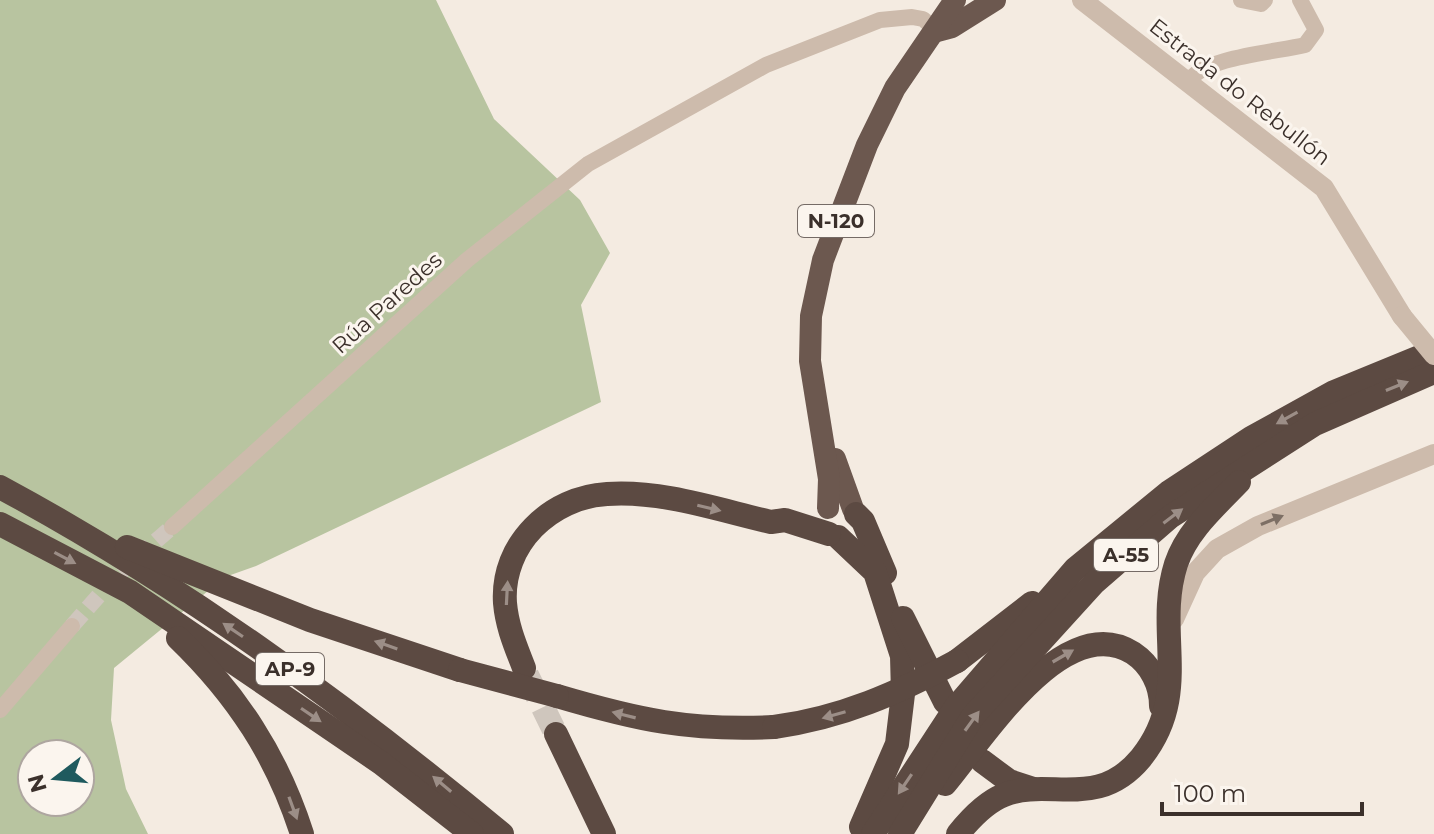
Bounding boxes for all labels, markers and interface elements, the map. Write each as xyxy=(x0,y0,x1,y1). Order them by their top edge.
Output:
street label: Estrada do Rebullón xyxy=(1144,13,1336,171)
road number: N-120 xyxy=(798,205,874,237)
street label: Rúa Paredes xyxy=(326,246,448,359)
one-way arrow xyxy=(1385,380,1409,393)
one-way arrow xyxy=(1276,411,1298,425)
one-way arrow xyxy=(697,502,722,515)
one-way arrow xyxy=(1162,508,1183,524)
one-way arrow xyxy=(1260,513,1284,526)
road number: A-55 xyxy=(1094,539,1158,571)
one-way arrow xyxy=(54,552,77,565)
one-way arrow xyxy=(501,580,514,605)
one-way arrow xyxy=(222,623,243,638)
one-way arrow xyxy=(374,639,398,651)
one-way arrow xyxy=(1052,649,1074,663)
road number: AP-9 xyxy=(256,653,324,685)
one-way arrow xyxy=(300,707,321,722)
one-way arrow xyxy=(612,709,637,721)
one-way arrow xyxy=(822,709,846,722)
one-way arrow xyxy=(963,710,979,731)
north arrow xyxy=(16,738,96,818)
scale bar xyxy=(1162,766,1362,816)
text: N xyxy=(22,771,53,796)
one-way arrow xyxy=(897,773,912,794)
one-way arrow xyxy=(432,776,452,793)
text: 100 m xyxy=(1174,779,1246,808)
one-way arrow xyxy=(287,797,300,821)

